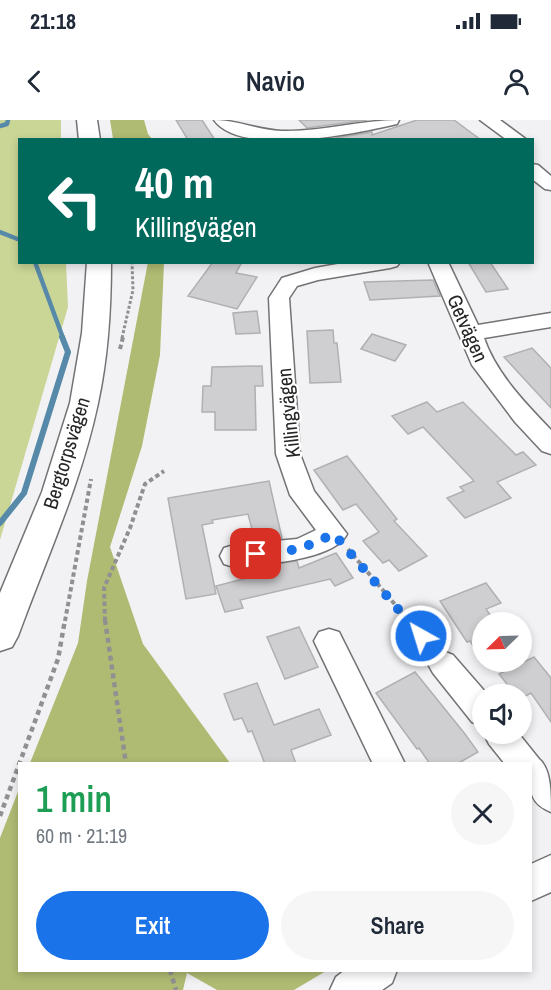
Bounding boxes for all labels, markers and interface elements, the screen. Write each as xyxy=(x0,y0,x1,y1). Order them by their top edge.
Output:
text: 21:18 xyxy=(30,6,76,36)
text: Navio xyxy=(246,63,305,99)
icon: back xyxy=(18,65,51,98)
icon: person xyxy=(500,65,533,98)
text: 40 m xyxy=(135,155,214,211)
icon: left xyxy=(36,162,114,240)
text: Killingvägen xyxy=(135,209,257,245)
street label: Getvägen xyxy=(441,290,495,366)
street label: Killingvägen xyxy=(270,367,306,459)
street label: Bergtorpsvägen xyxy=(36,394,96,512)
pin xyxy=(230,528,281,579)
icon: arrive xyxy=(239,537,272,570)
position arrow xyxy=(389,604,453,668)
north arrow xyxy=(472,612,532,672)
map controls xyxy=(472,612,532,744)
button: sound xyxy=(472,684,532,744)
text: 1 min xyxy=(36,775,112,823)
button: close xyxy=(451,782,514,845)
text: 60 m · 21:19 xyxy=(36,822,127,849)
button: Exit xyxy=(36,891,269,960)
button: Share xyxy=(281,891,514,960)

